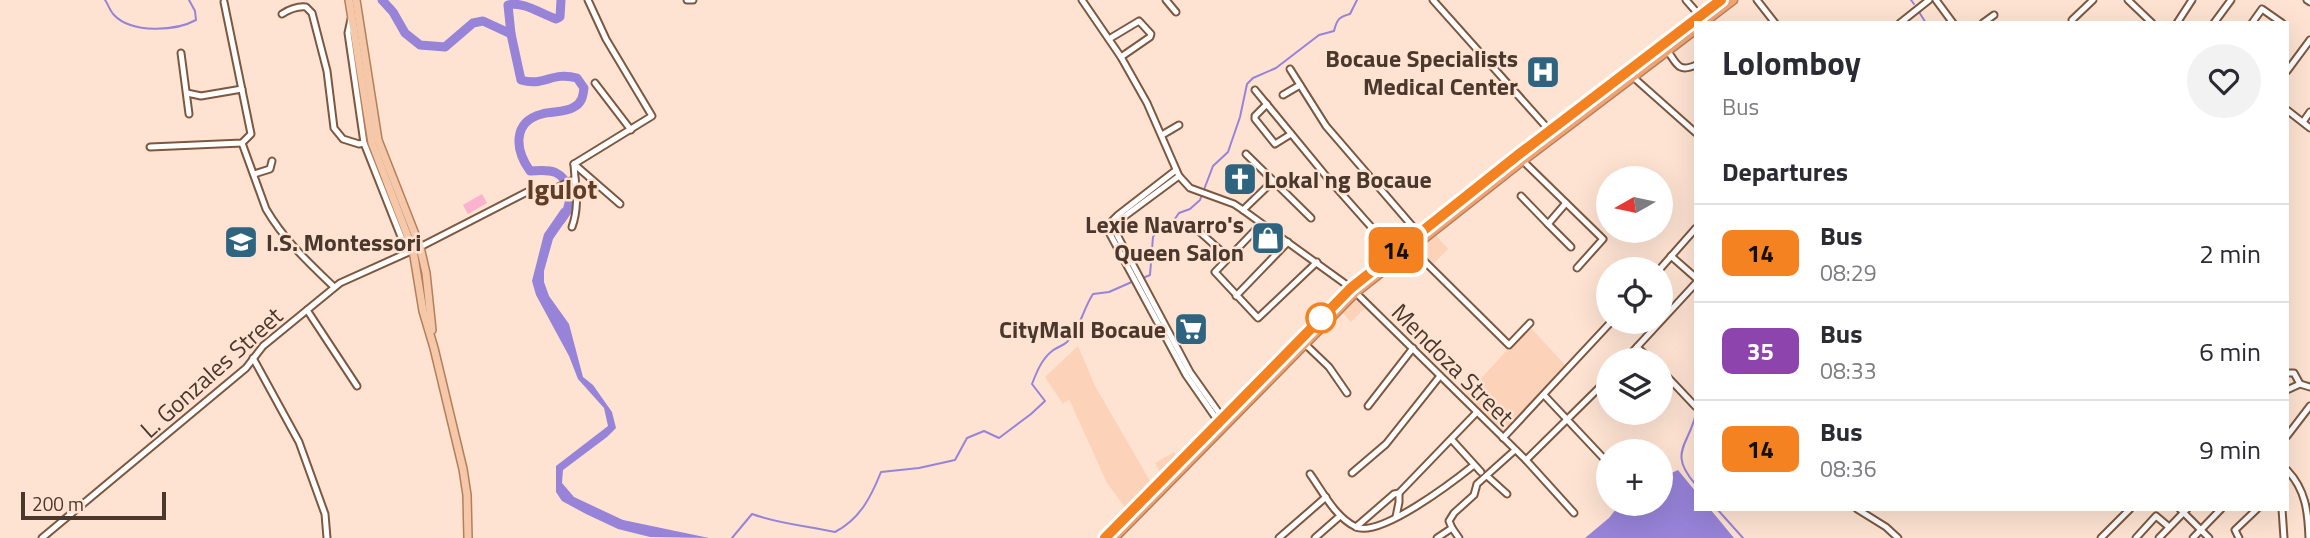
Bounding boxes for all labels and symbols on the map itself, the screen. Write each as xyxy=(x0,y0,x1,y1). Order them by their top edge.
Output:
place label: Bocaue Specialists Medical Center xyxy=(1325,40,1518,104)
hospital icon: Bocaue Specialists Medical Center xyxy=(1524,53,1562,91)
church icon: Lokal ng Bocaue xyxy=(1221,160,1259,198)
place label: Lokal ng Bocaue xyxy=(1264,161,1432,197)
north arrow xyxy=(1596,166,1673,243)
district label: Igulot xyxy=(527,167,597,210)
place label: Lexie Navarro's Queen Salon xyxy=(1085,206,1244,270)
shop icon: Lexie Navarro's Queen Salon xyxy=(1249,219,1287,257)
school or university icon: I.S. Montessori xyxy=(222,223,260,261)
place label: I.S. Montessori xyxy=(266,224,422,260)
line badge: 14 xyxy=(1364,227,1428,273)
street label: Mendoza Street xyxy=(1384,295,1523,434)
street label: L. Gonzales Street xyxy=(132,298,291,446)
unlabelled marker xyxy=(1306,303,1336,333)
supermarket icon: CityMall Bocaue xyxy=(1172,310,1210,348)
place label: CityMall Bocaue xyxy=(999,311,1166,347)
scale bar xyxy=(21,489,166,521)

